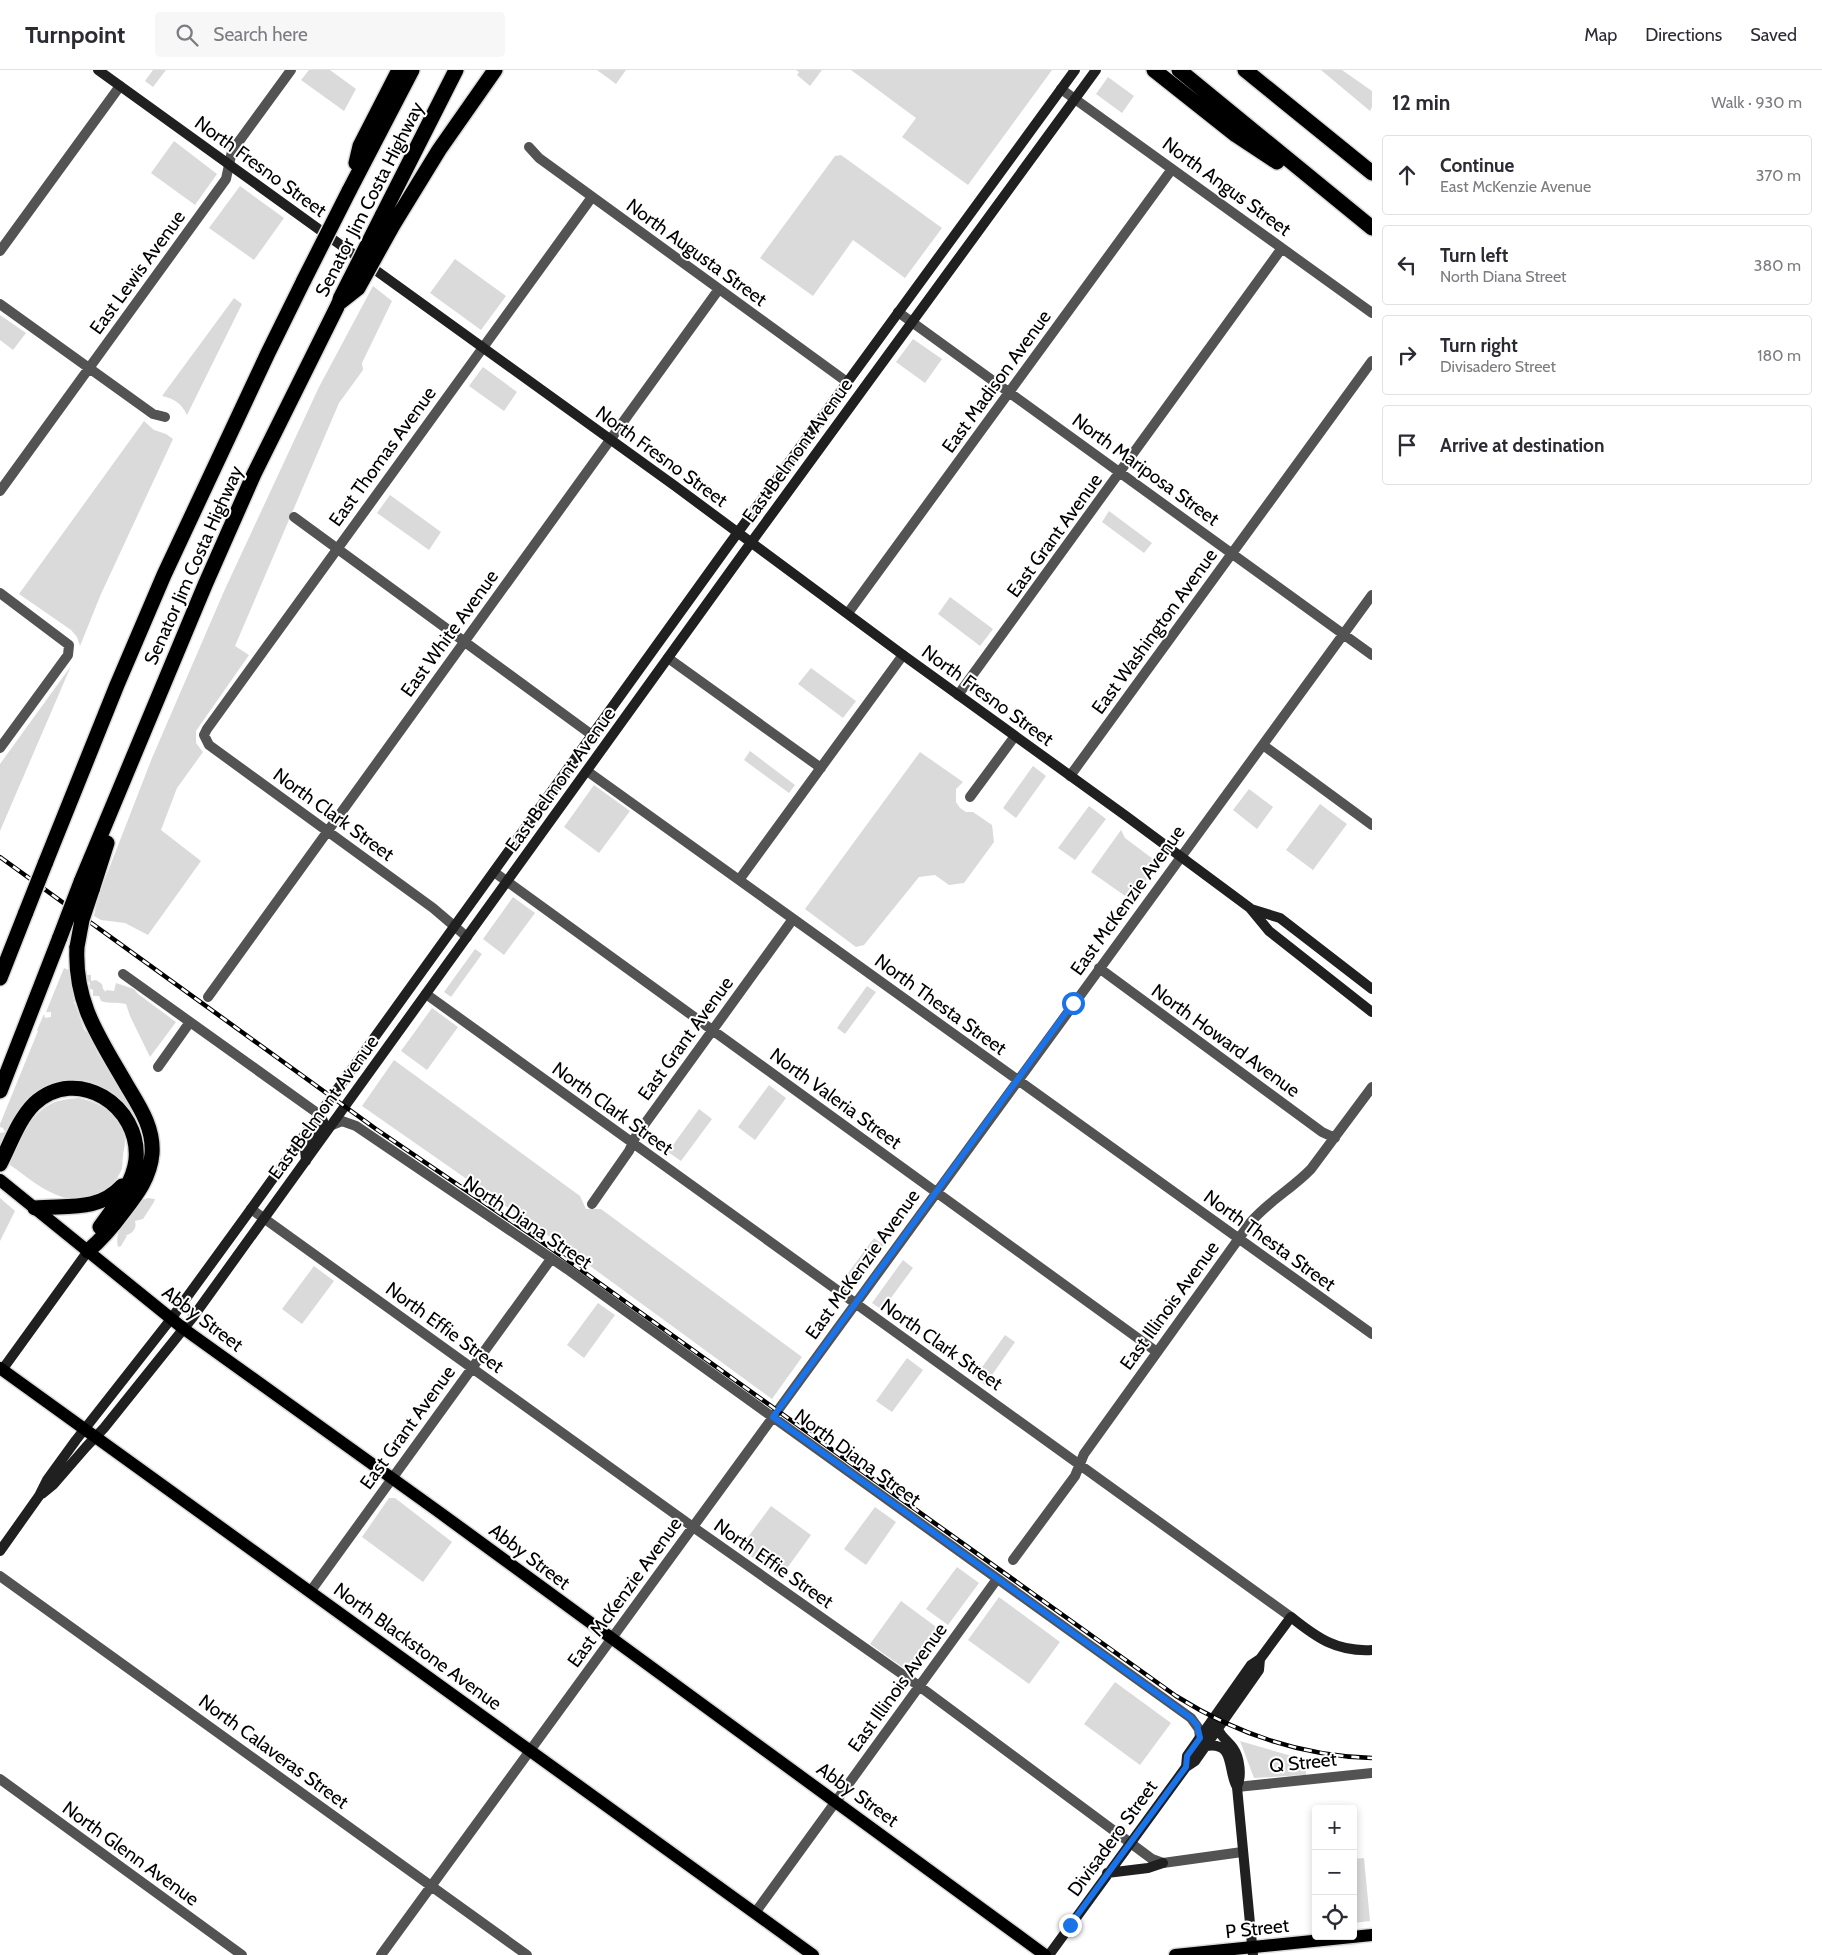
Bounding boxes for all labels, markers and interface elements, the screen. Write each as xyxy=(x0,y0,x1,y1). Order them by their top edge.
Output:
search box xyxy=(155,12,505,57)
text: Turnpoint xyxy=(25,20,125,49)
icon: search xyxy=(173,21,201,49)
text: Search here xyxy=(213,23,308,46)
text: Map xyxy=(1584,24,1617,46)
text: Directions xyxy=(1645,24,1722,46)
text: Saved xyxy=(1750,24,1797,46)
text: 12 min xyxy=(1392,90,1450,115)
text: Walk · 930 m xyxy=(1711,93,1802,112)
street label: Senator Jim Costa Highway xyxy=(310,98,429,300)
street label: North Fresno Street xyxy=(190,111,332,222)
street label: North Angus Street xyxy=(1158,132,1296,241)
text: Continue xyxy=(1440,154,1514,177)
icon: ahead xyxy=(1393,161,1421,189)
text: 370 m xyxy=(1756,166,1801,185)
text: East McKenzie Avenue xyxy=(1440,177,1591,196)
street label: North Augusta Street xyxy=(622,194,772,311)
street label: East Lewis Avenue xyxy=(85,206,190,339)
text: Turn left xyxy=(1440,244,1508,267)
icon: left xyxy=(1393,251,1421,279)
text: 380 m xyxy=(1754,256,1801,275)
text: North Diana Street xyxy=(1440,267,1567,286)
street label: East Madison Avenue xyxy=(937,305,1056,457)
text: Turn right xyxy=(1440,334,1518,357)
icon: right xyxy=(1393,341,1421,369)
text: 180 m xyxy=(1757,346,1801,365)
text: Divisadero Street xyxy=(1440,357,1556,376)
street label: East Belmont Avenue xyxy=(737,374,857,527)
street label: East Thomas Avenue xyxy=(324,382,441,531)
street label: North Fresno Street xyxy=(591,401,733,512)
street label: North Mariposa Street xyxy=(1068,408,1224,531)
icon: arrive xyxy=(1393,431,1421,459)
text: Arrive at destination xyxy=(1440,434,1604,457)
street label: Senator Jim Costa Highway xyxy=(139,462,248,668)
street label: East Grant Avenue xyxy=(1002,469,1107,602)
street label: East Washington Avenue xyxy=(1087,544,1222,718)
street label: East White Avenue xyxy=(396,565,503,701)
street label: North Fresno Street xyxy=(917,640,1059,751)
street label: East Belmont Avenue xyxy=(500,703,620,856)
street label: North Clark Street xyxy=(269,763,399,866)
street label: East McKenzie Avenue xyxy=(1065,821,1190,980)
street label: North Thesta Street xyxy=(870,949,1011,1060)
street label: East Grant Avenue xyxy=(633,972,738,1105)
street label: North Howard Avenue xyxy=(1147,979,1305,1102)
route start xyxy=(1062,992,1085,1015)
street label: East Belmont Avenue xyxy=(263,1031,383,1184)
street label: North Valeria Street xyxy=(765,1043,906,1154)
street label: North Clark Street xyxy=(548,1057,678,1160)
street label: North Diana Street xyxy=(459,1171,597,1274)
street label: East McKenzie Avenue xyxy=(800,1185,925,1344)
street label: North Thesta Street xyxy=(1199,1185,1340,1296)
street label: East Illinois Avenue xyxy=(1115,1236,1224,1374)
street label: North Effie Street xyxy=(381,1277,509,1378)
street label: Abby Street xyxy=(158,1281,248,1357)
street label: North Clark Street xyxy=(876,1294,1008,1395)
street label: East Grant Avenue xyxy=(355,1361,460,1494)
street label: North Diana Street xyxy=(790,1404,926,1511)
street label: East McKenzie Avenue xyxy=(562,1513,687,1672)
street label: North Effie Street xyxy=(710,1514,838,1613)
street label: Abby Street xyxy=(485,1519,575,1595)
street label: North Blackstone Avenue xyxy=(329,1578,506,1715)
street label: East Illinois Avenue xyxy=(843,1618,952,1756)
street label: North Calaveras Street xyxy=(194,1689,354,1814)
street label: Q Street xyxy=(1268,1747,1339,1777)
street label: Abby Street xyxy=(812,1757,903,1832)
street label: Divisadero Street xyxy=(1063,1775,1163,1901)
street label: North Glenn Avenue xyxy=(58,1796,204,1911)
map controls xyxy=(1312,1805,1357,1940)
button: + xyxy=(1312,1805,1357,1850)
button: − xyxy=(1312,1850,1357,1895)
button: locate xyxy=(1312,1895,1357,1940)
route end xyxy=(1059,1914,1082,1937)
street label: P Street xyxy=(1224,1914,1291,1943)

